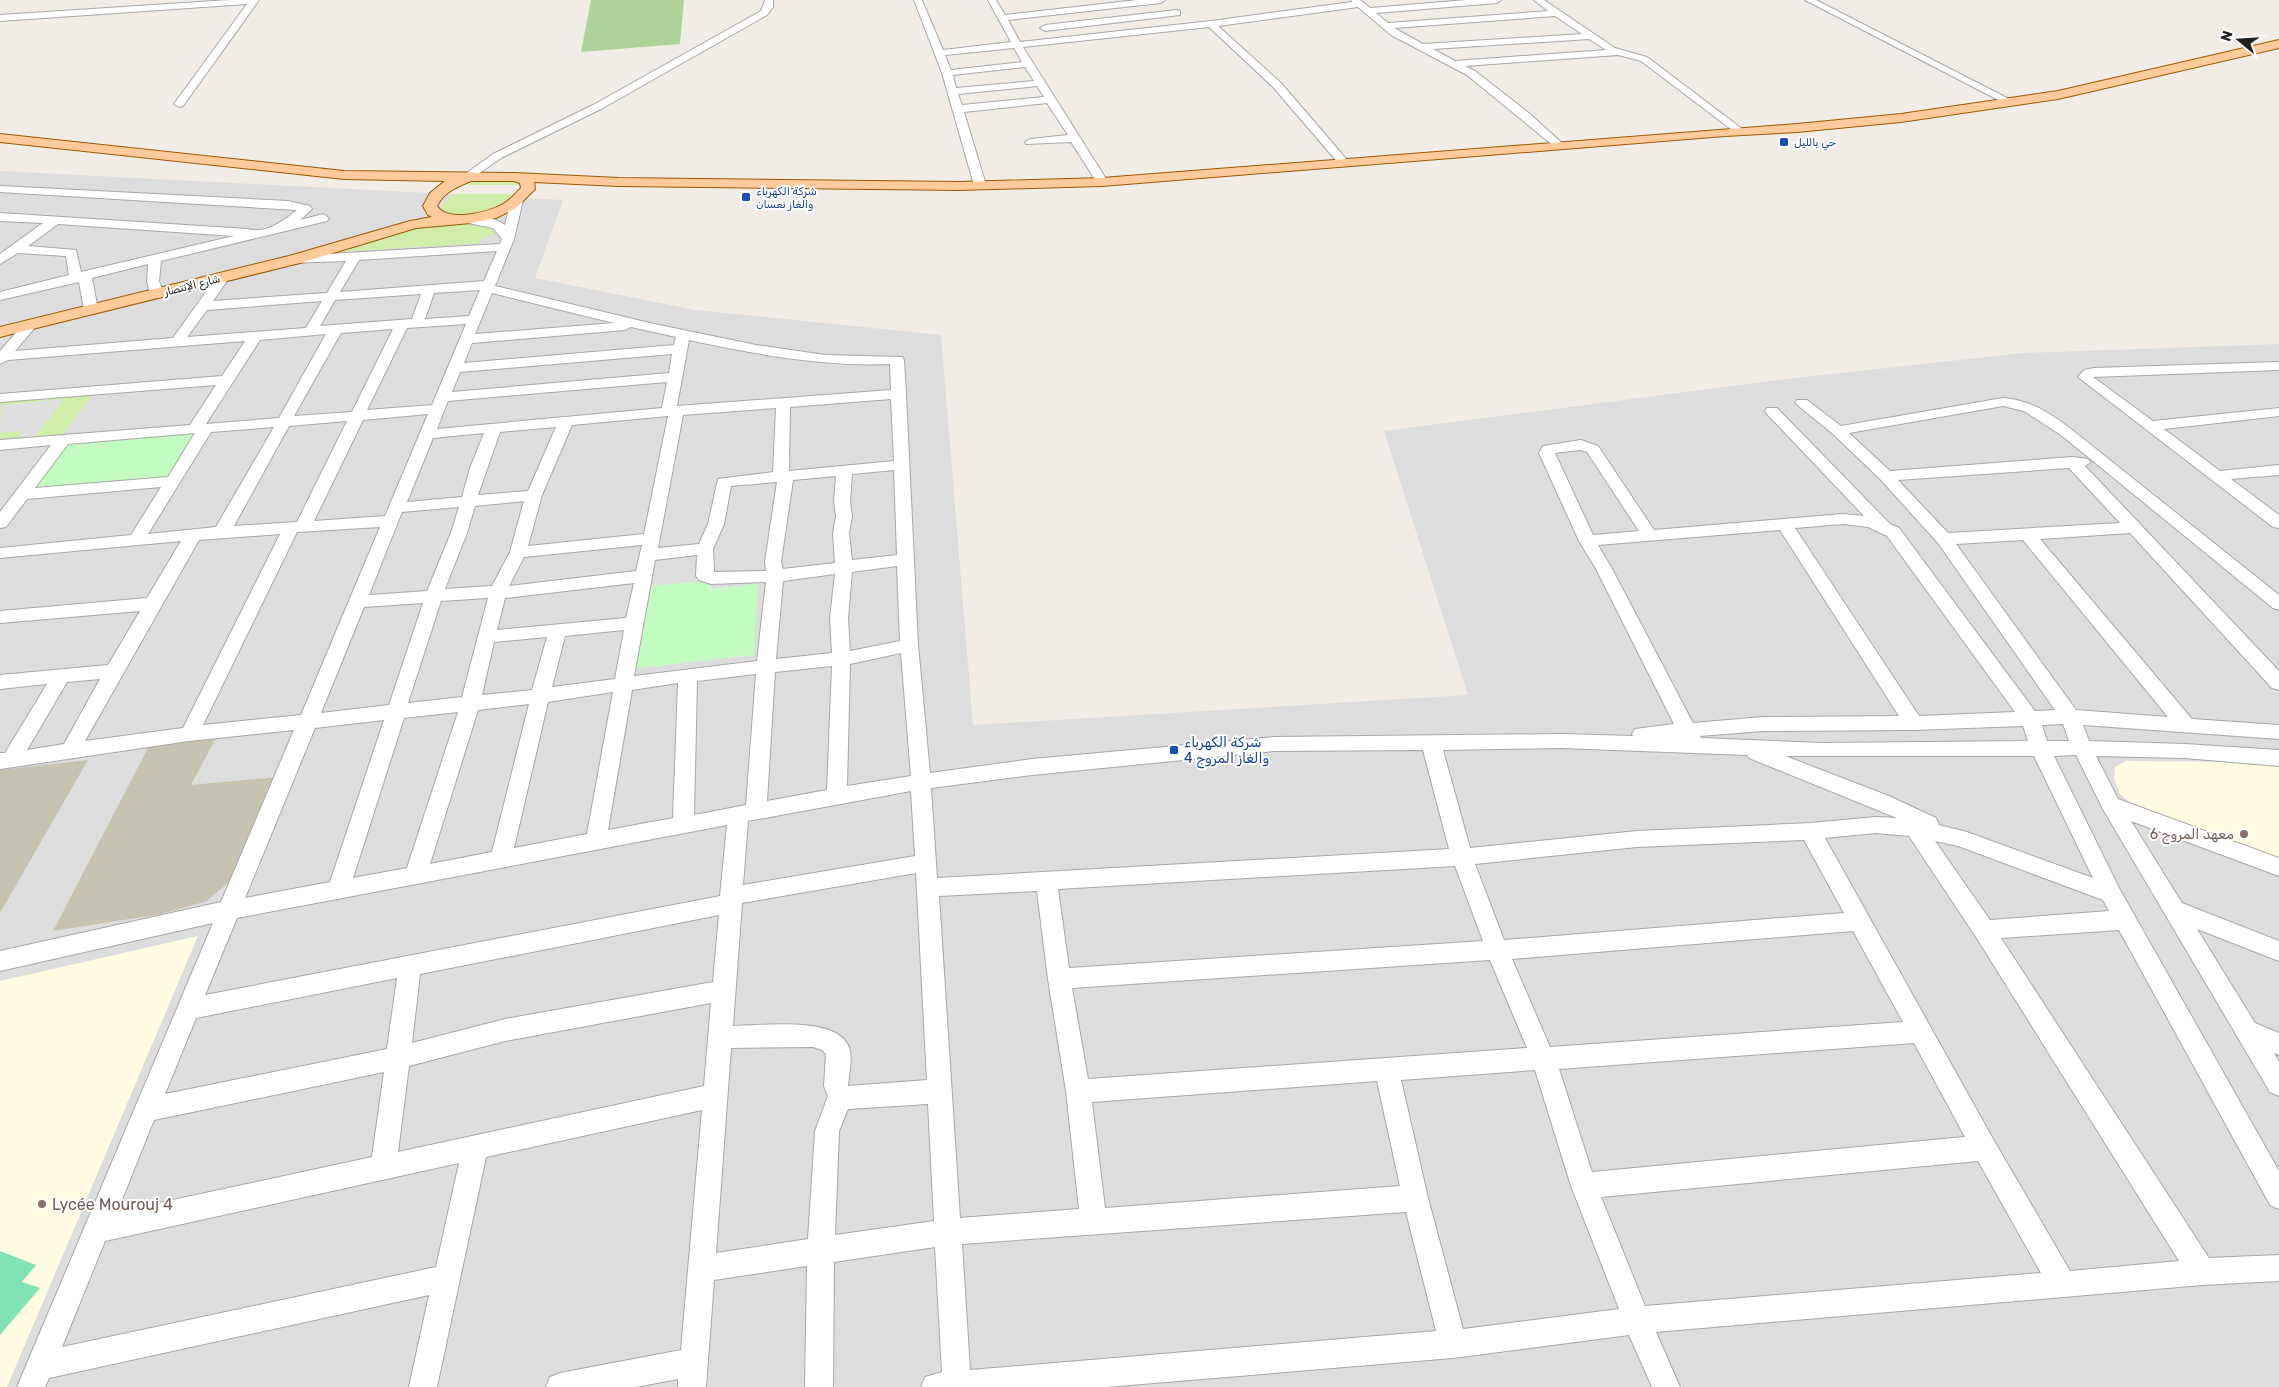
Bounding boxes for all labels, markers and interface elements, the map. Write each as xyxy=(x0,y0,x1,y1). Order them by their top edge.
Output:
north arrow xyxy=(2214,15,2264,65)
text: N xyxy=(2217,29,2237,44)
marker: حي بالليل xyxy=(1778,136,1790,148)
place label: حي بالليل xyxy=(1794,136,1837,151)
place label: شركة الكهرباء والغاز نعسان xyxy=(756,185,817,212)
marker: شركة الكهرباء والغاز نعسان xyxy=(740,191,752,203)
street label: شارع الإنتصار xyxy=(162,272,222,301)
place label: شركة الكهرباء والغاز المروج 4 xyxy=(1184,734,1269,769)
marker: شركة الكهرباء والغاز المروج 4 xyxy=(1168,744,1180,756)
place label: معهد المروج 6 xyxy=(2150,826,2234,845)
marker: معهد المروج 6 xyxy=(2238,828,2250,840)
place label: Lycée Mourouj 4 xyxy=(52,1195,173,1214)
marker: Lycée Mourouj 4 xyxy=(36,1198,48,1210)

